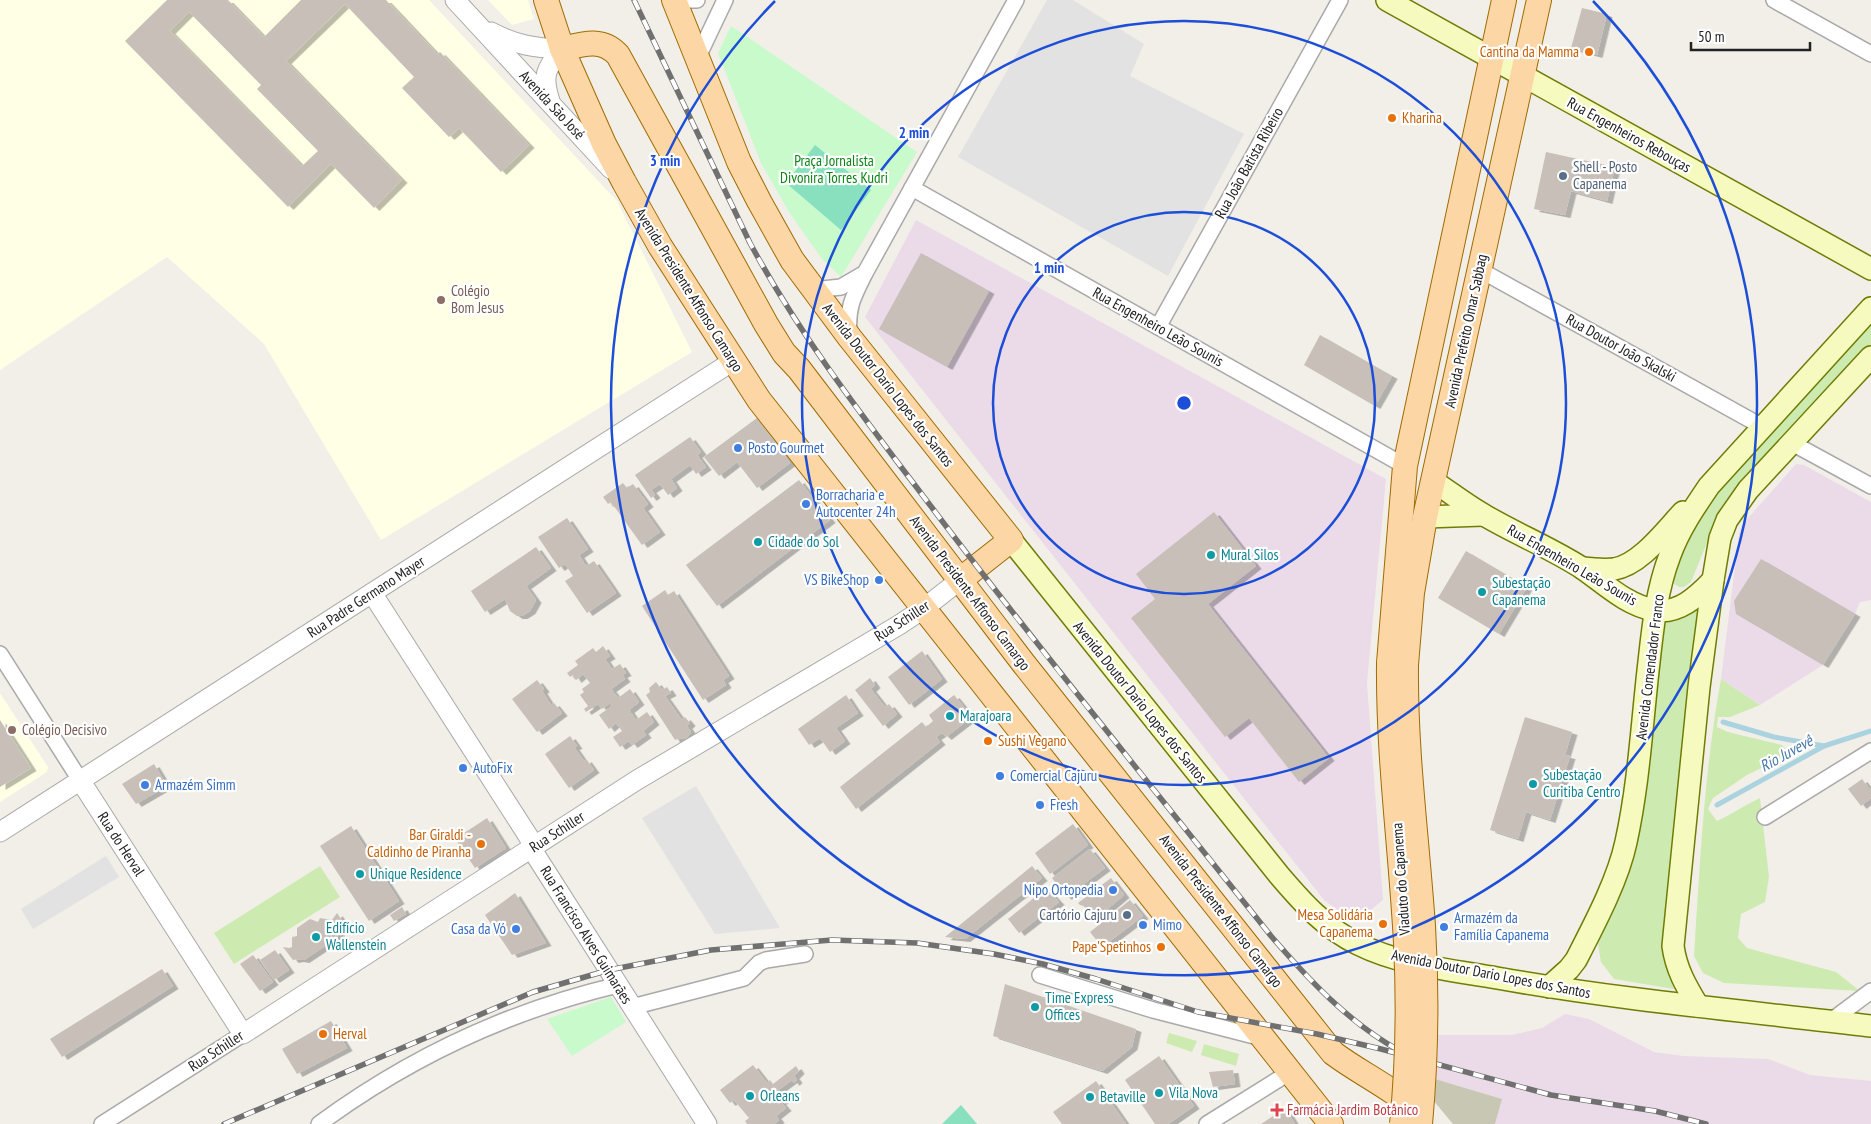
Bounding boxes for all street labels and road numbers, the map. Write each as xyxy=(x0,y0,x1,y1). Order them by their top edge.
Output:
street label: Avenida São José xyxy=(516,66,589,143)
street label: Rua Engenheiros Rebouças xyxy=(1564,93,1695,177)
street label: Rua João Batista Ribeiro xyxy=(1210,104,1287,222)
street label: Avenida Presidente Affonso Camargo xyxy=(631,204,748,375)
street label: Avenida Prefeito Omar Sabbag xyxy=(1440,252,1491,410)
street label: Rua Engenheiro Leão Sounis xyxy=(1089,283,1227,370)
street label: Avenida Doutor Dario Lopes dos Santos xyxy=(819,299,958,470)
street label: Rua Doutor João Skalski xyxy=(1563,309,1680,386)
street label: Avenida Presidente Affonso Camargo xyxy=(906,511,1035,674)
street label: Rua Engenheiro Leão Sounis xyxy=(1504,520,1641,609)
street label: Rua Padre Germano Mayer xyxy=(303,551,429,642)
street label: Avenida Comendador Franco xyxy=(1631,593,1668,741)
street label: Rua Schiller xyxy=(871,595,934,645)
street label: Avenida Doutor Dario Lopes dos Santos xyxy=(1069,617,1211,786)
street label: Rua Schiller xyxy=(526,806,589,856)
street label: Rua do Herval xyxy=(94,808,149,880)
street label: Viaduto do Capanema xyxy=(1387,822,1414,937)
street label: Avenida Presidente Affonso Camargo xyxy=(1156,830,1287,991)
street label: Rua Francisco Alves Guimarães xyxy=(536,862,637,1007)
street label: Avenida Doutor Dario Lopes dos Santos xyxy=(1390,945,1592,1002)
street label: Rua Schiller xyxy=(185,1025,248,1075)

